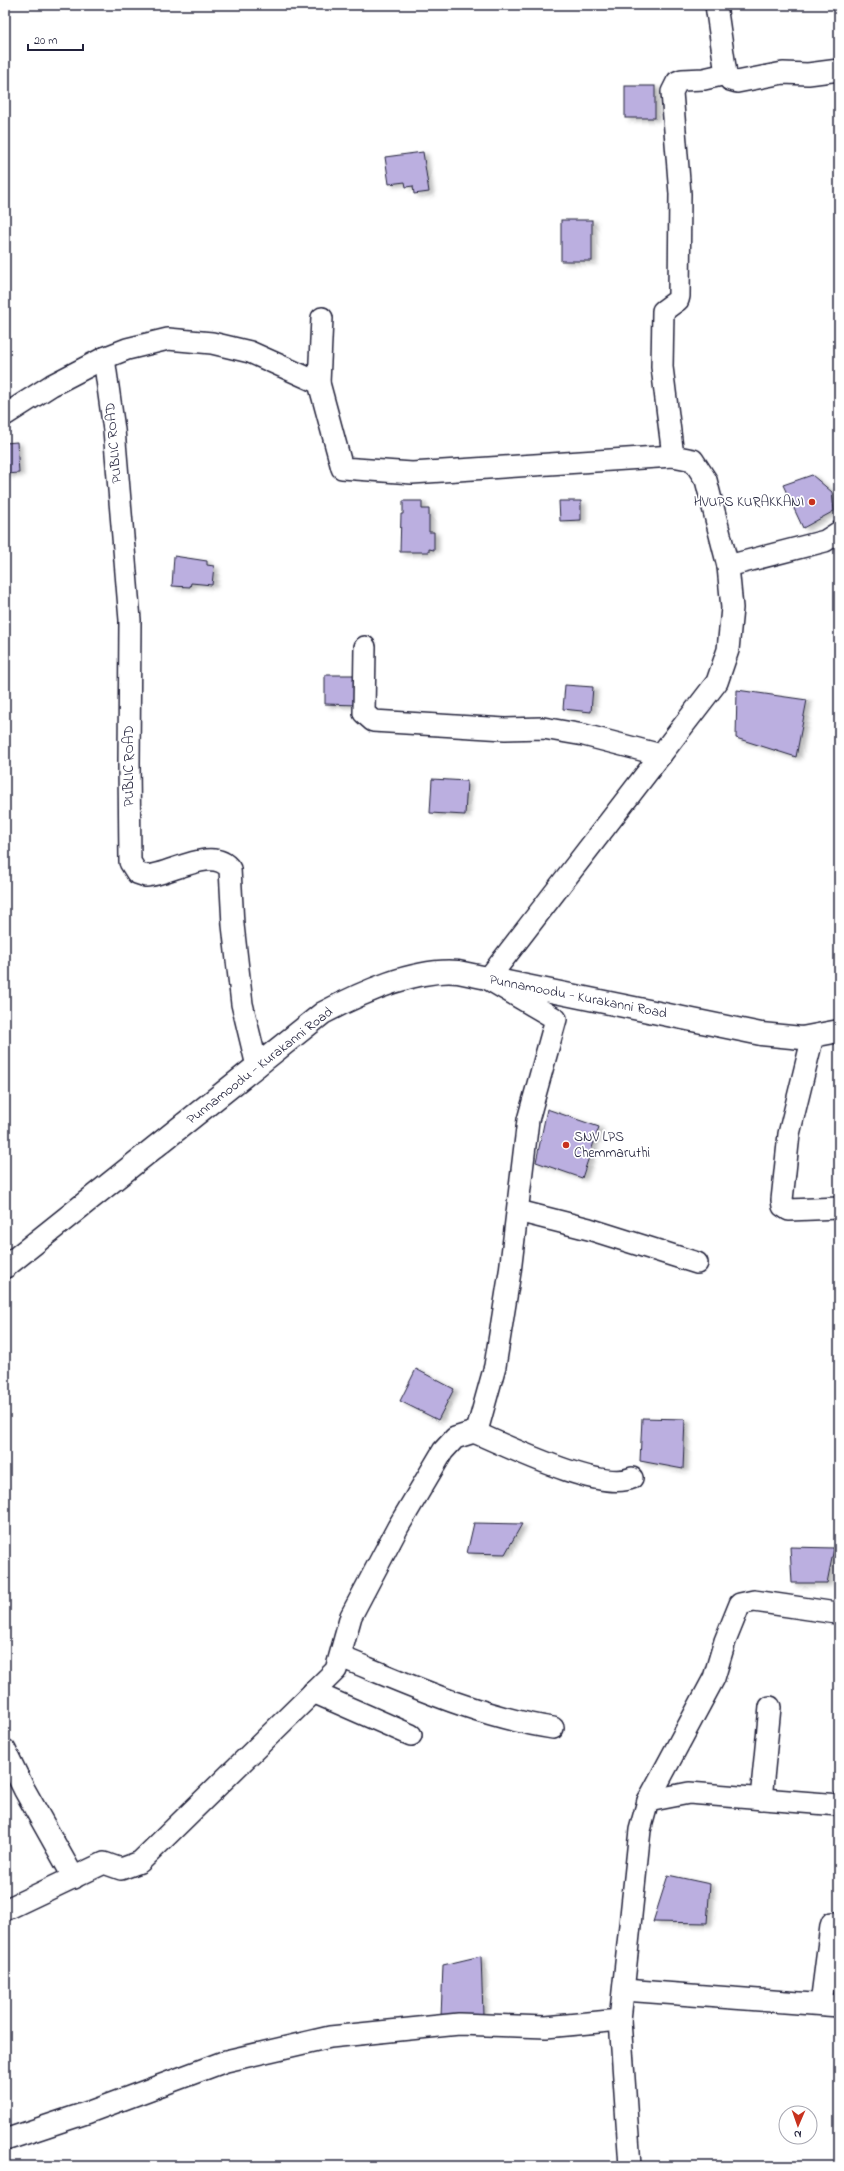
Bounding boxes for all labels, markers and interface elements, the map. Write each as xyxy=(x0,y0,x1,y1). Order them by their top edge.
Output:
scale bar xyxy=(28,26,83,52)
text: 20 m xyxy=(34,32,57,50)
street label: PUBLIC ROAD xyxy=(100,402,128,484)
place label: HVUPS KURAKKANI xyxy=(694,492,804,513)
marker: HVUPS KURAKKANI xyxy=(807,497,817,507)
street label: PUBLIC ROAD xyxy=(119,725,140,807)
street label: Punnamoodu - Kurakanni Road xyxy=(487,969,669,1025)
street label: Punnamoodu - Kurakanni Road xyxy=(182,1002,338,1130)
place label: SNV LPS Chemmaruthi xyxy=(574,1127,650,1164)
marker: SNV LPS Chemmaruthi xyxy=(561,1140,571,1150)
north arrow xyxy=(778,2105,818,2145)
text: N xyxy=(794,2126,802,2142)

